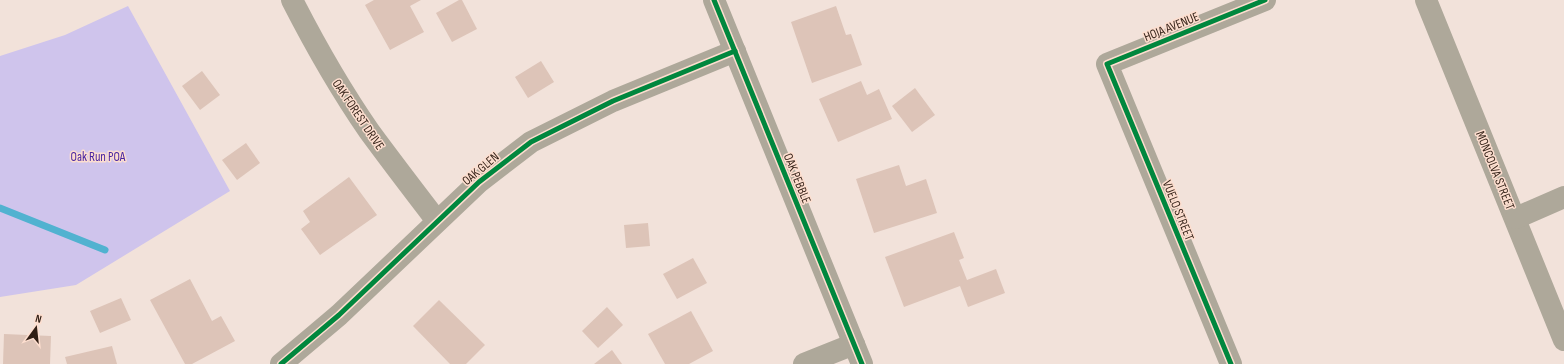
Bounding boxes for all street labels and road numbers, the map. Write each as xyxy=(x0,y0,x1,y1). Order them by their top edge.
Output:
street label: HOJA AVENUE xyxy=(1141,9,1201,45)
street label: OAK FOREST DRIVE xyxy=(329,76,388,153)
street label: MONCOLVA STREET xyxy=(1472,129,1518,212)
street label: OAK GLEN xyxy=(459,149,502,189)
street label: OAK PEBBLE xyxy=(780,151,814,206)
street label: VUELO STREET xyxy=(1159,178,1197,243)

